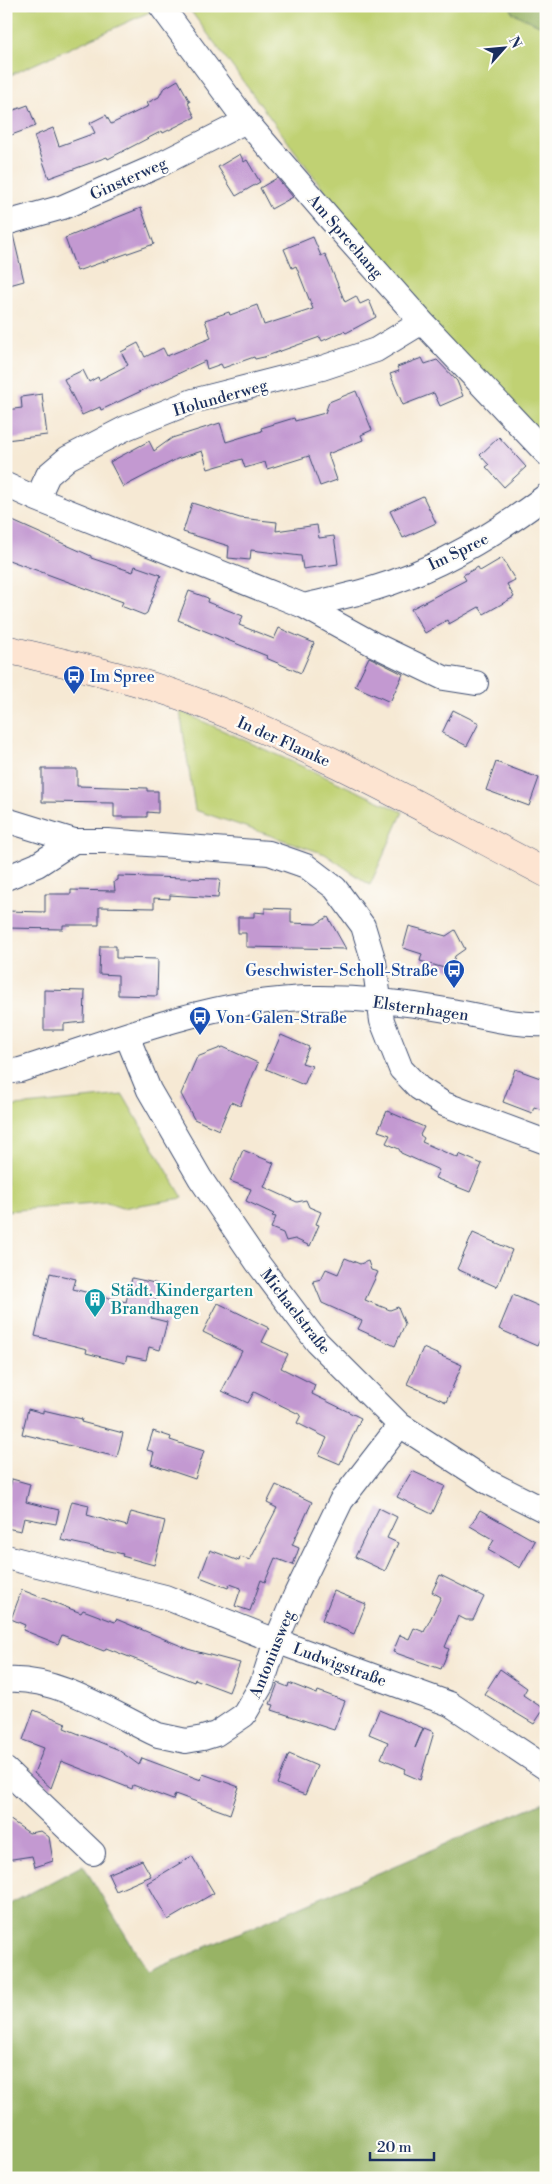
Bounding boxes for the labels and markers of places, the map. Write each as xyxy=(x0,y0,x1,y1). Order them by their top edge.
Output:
bus stop icon: Im Spree xyxy=(62,664,86,695)
place label: Im Spree xyxy=(90,667,155,687)
bus stop icon: Geschwister-Scholl-Straße xyxy=(442,958,466,989)
place label: Geschwister-Scholl-Straße xyxy=(245,961,438,981)
bus stop icon: Von-Galen-Straße xyxy=(188,1005,212,1036)
place label: Von-Galen-Straße xyxy=(215,1008,347,1028)
place label: Städt. Kindergarten Brandhagen xyxy=(110,1281,254,1319)
building icon: Städt. Kindergarten Brandhagen xyxy=(83,1287,107,1318)

